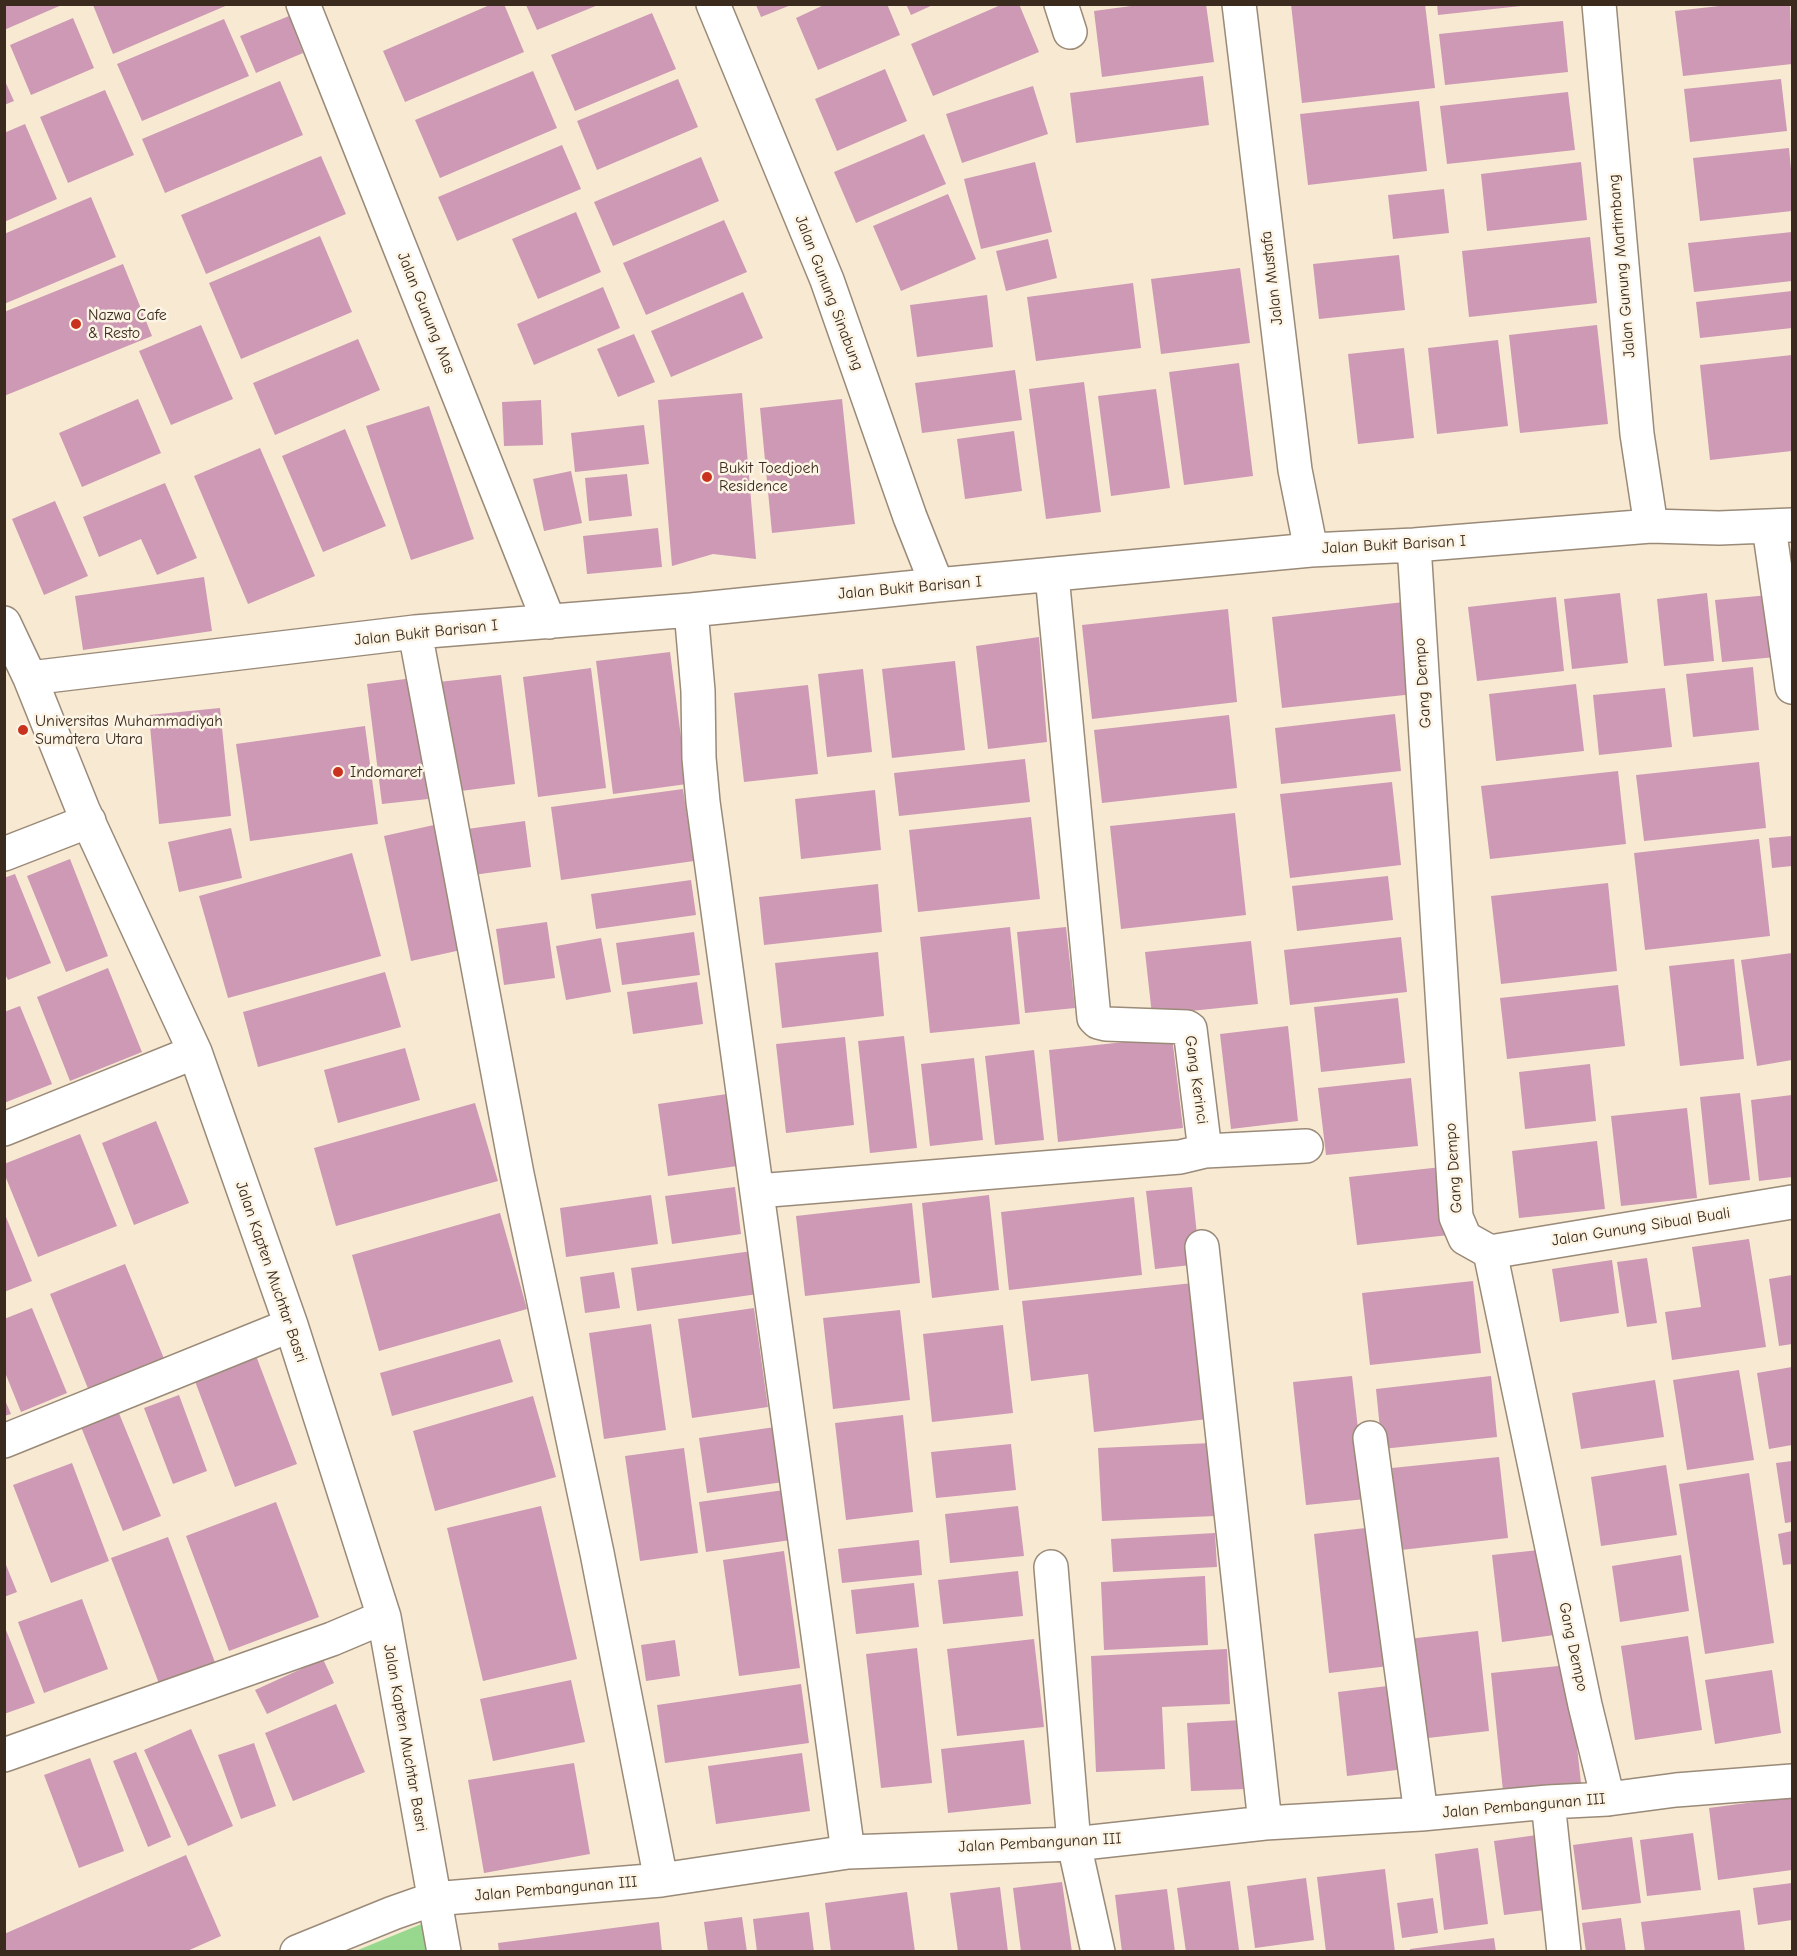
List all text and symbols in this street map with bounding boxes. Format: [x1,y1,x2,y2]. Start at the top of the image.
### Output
street label: Jalan Gunung Martimbang [1604,173,1640,359]
street label: Jalan Gunung Sinabung [791,213,867,373]
street label: Jalan Mustafa [1257,230,1287,326]
street label: Jalan Gunung Mas [393,250,459,376]
place label: Nazwa Cafe & Resto [88,305,167,343]
marker: Nazwa Cafe & Resto [69,317,83,331]
place label: Bukit Toedjoeh Residence [719,458,819,496]
marker: Bukit Toedjoeh Residence [700,470,714,484]
street label: Jalan Bukit Barisan I [1321,532,1467,558]
street label: Jalan Bukit Barisan I [837,572,983,604]
street label: Jalan Bukit Barisan I [353,616,499,650]
street label: Gang Dempo [1410,637,1436,729]
place label: Universitas Muhammadiyah Sumatera Utara [35,711,223,749]
marker: Universitas Muhammadiyah Sumatera Utara [16,723,30,737]
place label: Indomaret [350,762,422,782]
marker: Indomaret [331,765,345,779]
street label: Gang Kerinci [1180,1034,1212,1126]
street label: Gang Dempo [1441,1122,1467,1214]
street label: Jalan Kapten Muchtar Basri [231,1179,311,1365]
street label: Jalan Gunung Sibual Buali [1550,1203,1732,1251]
street label: Gang Dempo [1554,1601,1592,1693]
street label: Jalan Kapten Muchtar Basri [379,1643,431,1833]
street label: Jalan Pembangunan III [1442,1789,1606,1823]
street label: Jalan Pembangunan III [958,1829,1122,1857]
street label: Jalan Pembangunan III [474,1872,638,1906]

